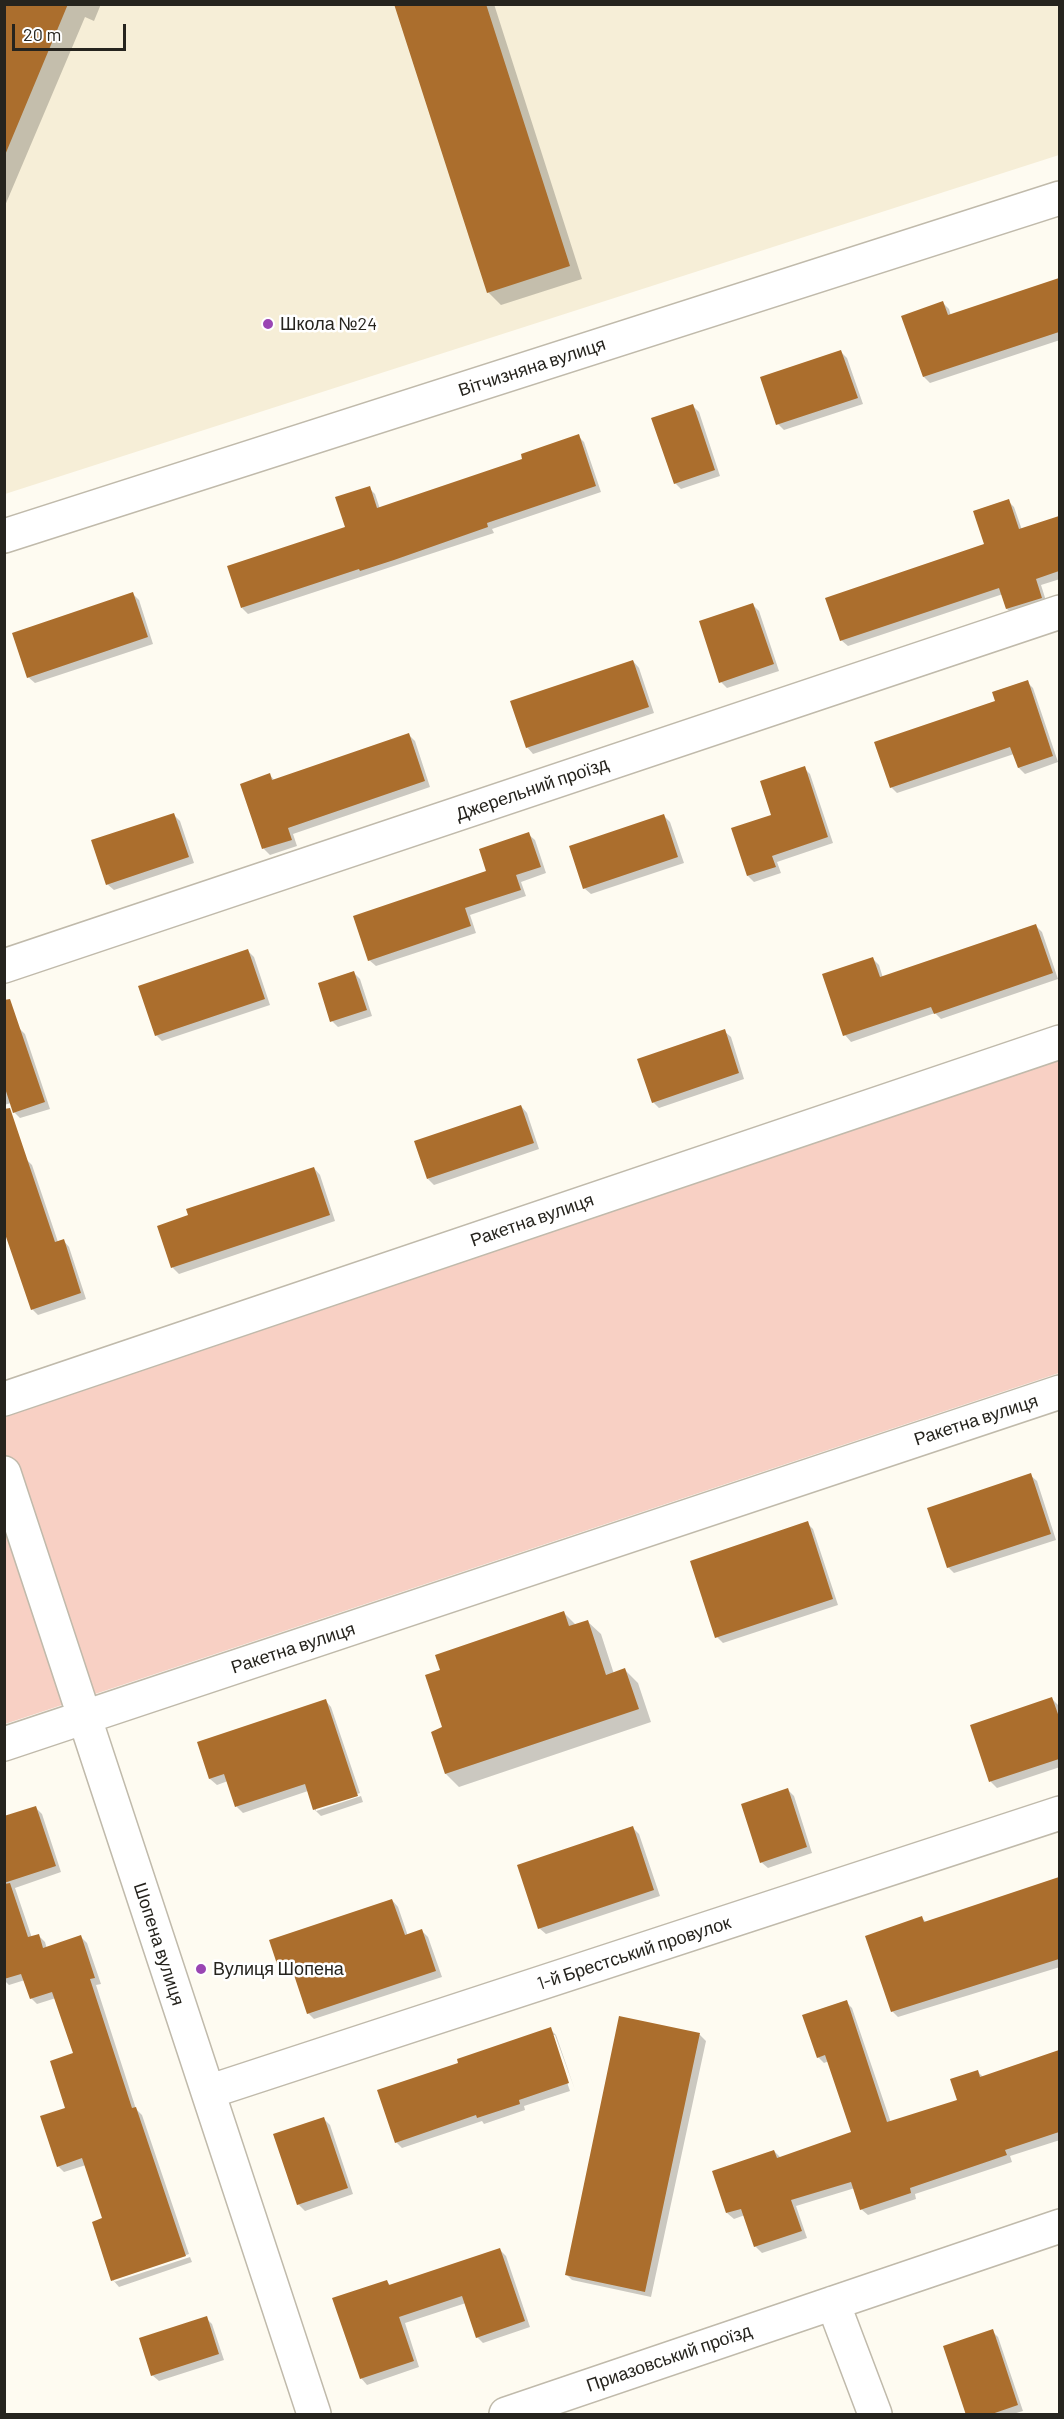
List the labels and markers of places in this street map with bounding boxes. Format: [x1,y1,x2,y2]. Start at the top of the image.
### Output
place label: Школа №24 [280,313,377,335]
marker: Школа №24 [261,317,275,331]
place label: Вулиця Шопена [213,1958,344,1980]
marker: Вулиця Шопена [194,1962,208,1976]

